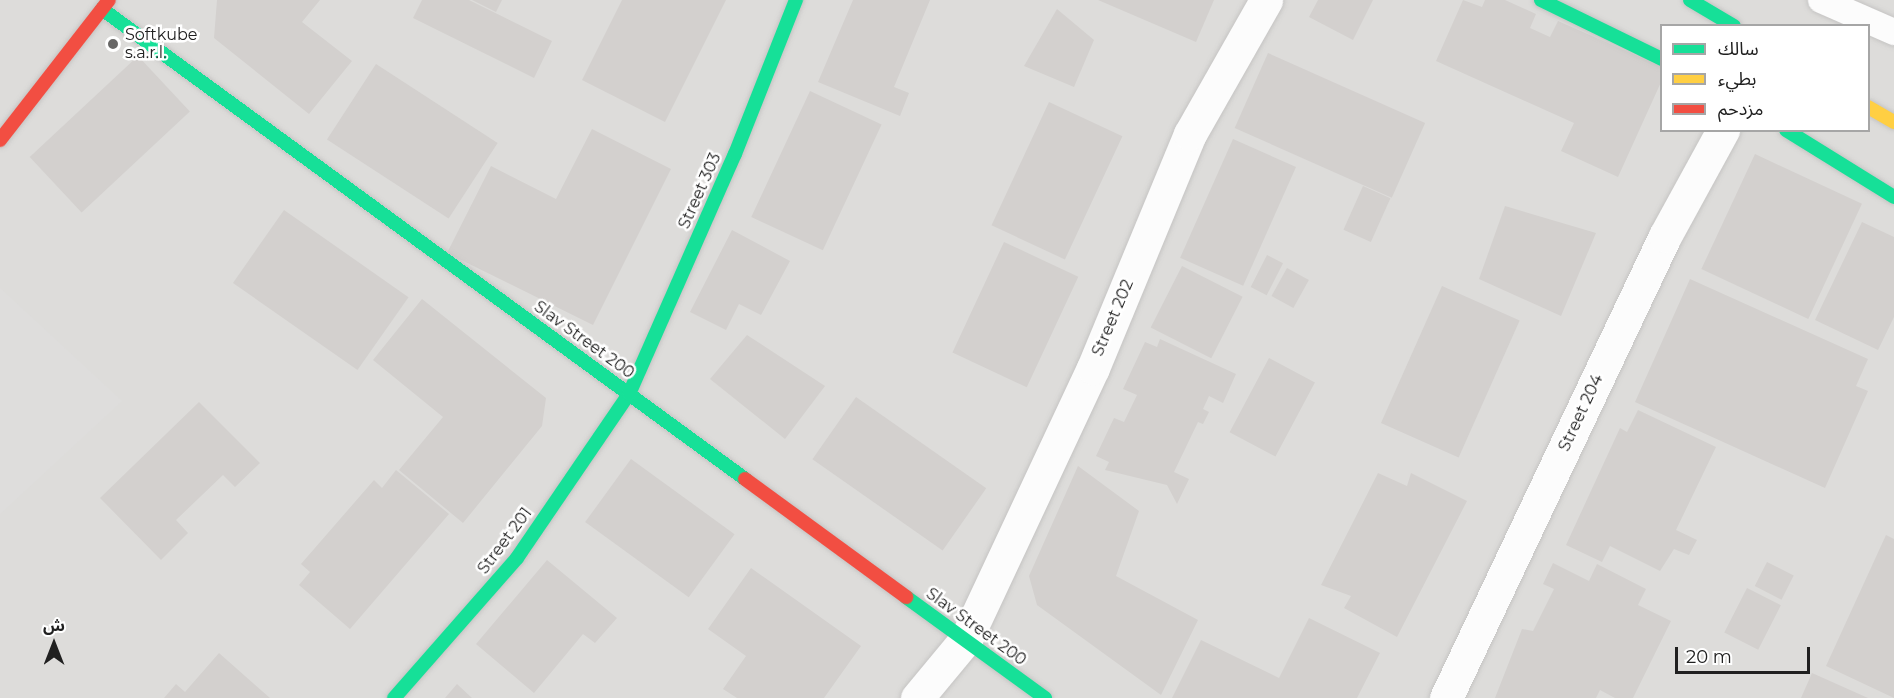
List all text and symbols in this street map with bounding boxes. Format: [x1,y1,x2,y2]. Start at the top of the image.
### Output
legend [1660,24,1870,132]
place label: Softkube s.a.r.l. [125,25,197,63]
marker: Softkube s.a.r.l. [106,37,120,51]
text: سالك [1718,38,1759,60]
text: بطيء [1718,68,1756,90]
text: مزدحم [1718,98,1763,120]
street label: Street 303 [675,150,725,232]
street label: Street 202 [1088,277,1138,359]
street label: Slav Street 200 [530,297,638,383]
street label: Street 204 [1555,371,1607,455]
street label: Street 201 [474,504,536,578]
street label: Slav Street 200 [922,584,1030,670]
north arrow [24,614,84,674]
text: ش [43,616,65,635]
scale bar [1678,635,1813,673]
text: 20 m [1686,646,1732,668]

